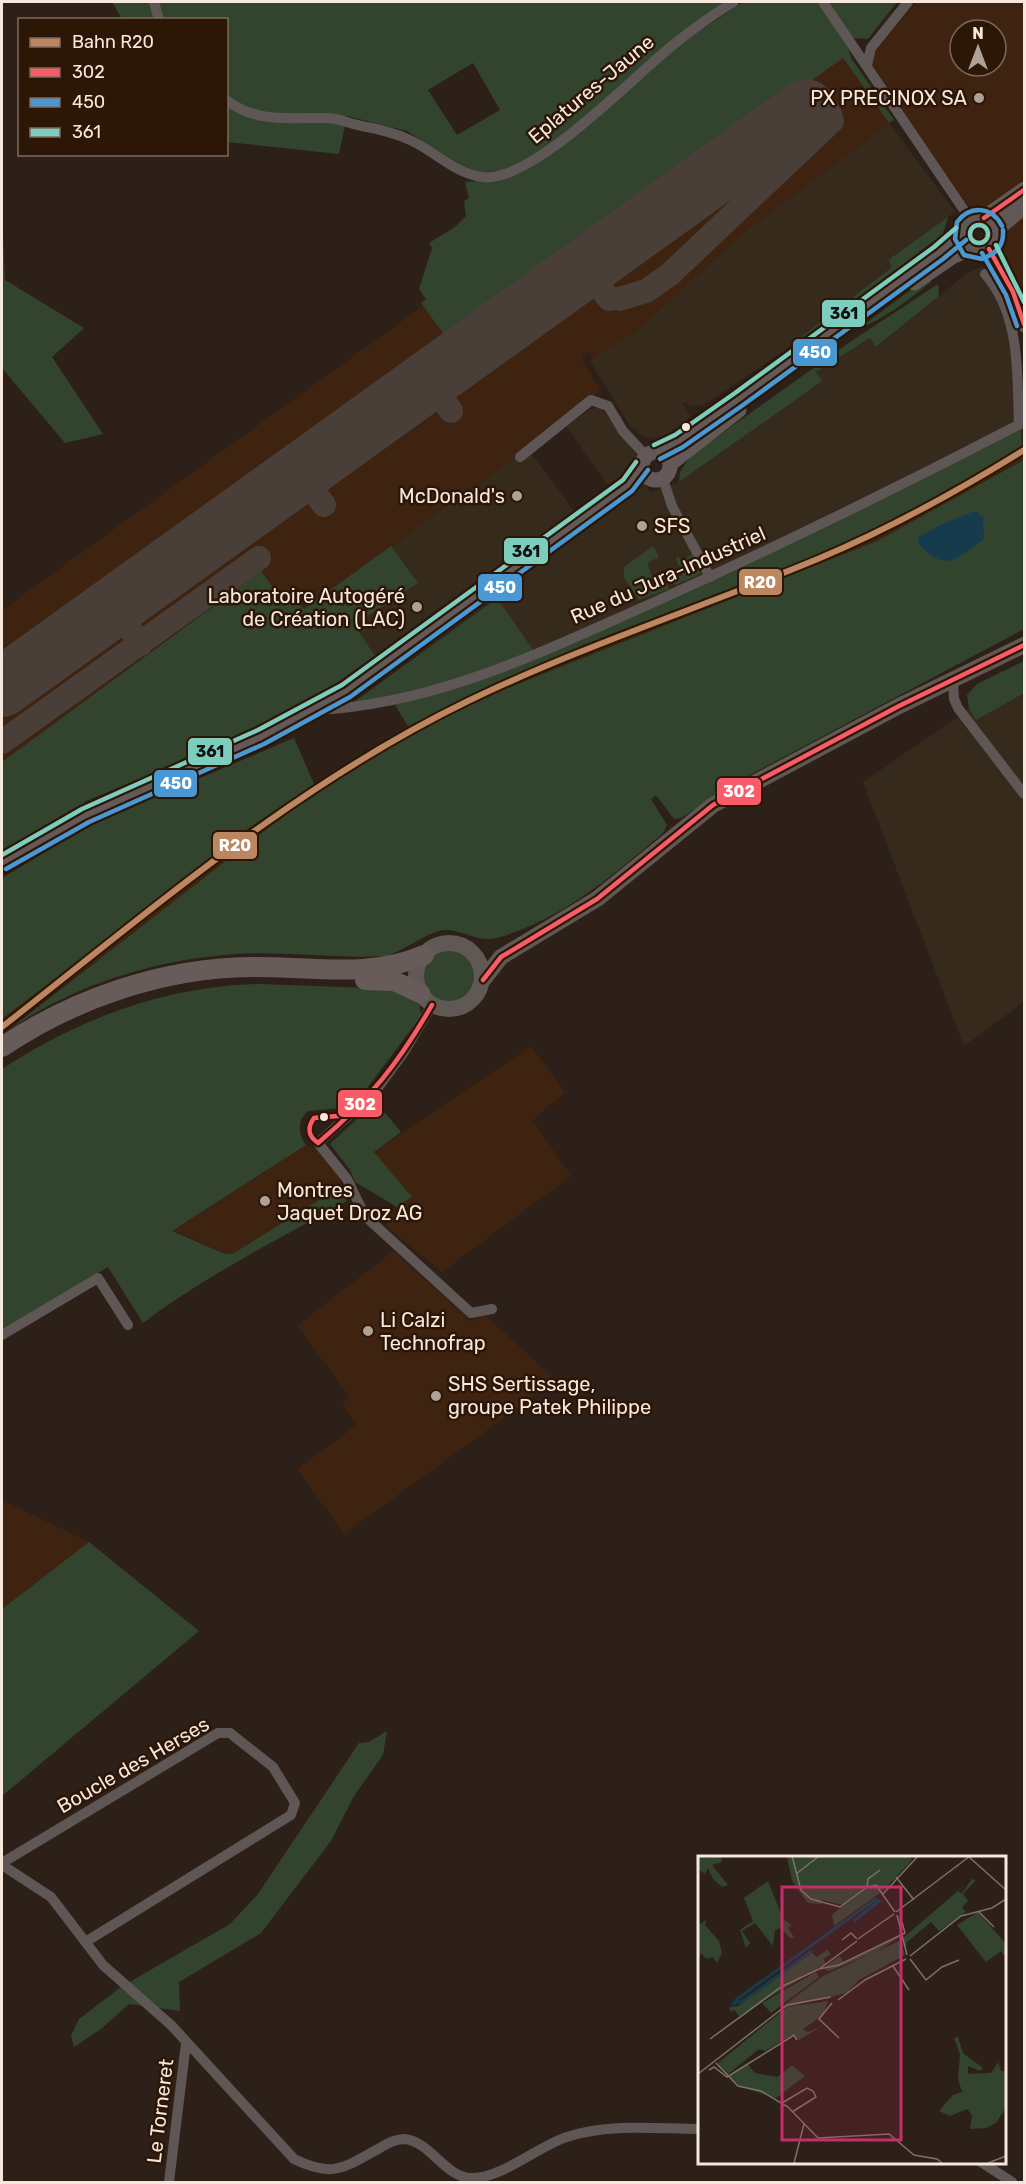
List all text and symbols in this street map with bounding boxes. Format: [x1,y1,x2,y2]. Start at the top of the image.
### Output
legend [18,18,228,156]
north arrow [948,18,1008,78]
text: N [972,24,984,43]
street label: Eplatures-Jaune [523,29,659,149]
text: Bahn R20 [72,31,154,53]
text: 302 [72,61,105,83]
place label: PX PRECINOX SA [810,86,967,110]
text: 450 [72,91,105,113]
marker: PX PRECINOX SA [972,91,986,105]
text: 361 [72,121,101,143]
line badge: 361 [821,299,866,328]
text: 361 [830,304,858,323]
line badge: 450 [792,338,838,367]
text: 450 [799,343,831,362]
unlabelled marker [680,421,692,433]
place label: McDonald's [399,484,505,508]
marker: McDonald's [510,489,524,503]
place label: SFS [654,514,690,538]
marker: SFS [635,519,649,533]
street label: Rue du Jura-Industriel [567,521,769,629]
line badge: 361 [503,537,549,565]
text: 361 [512,542,540,561]
line badge: R20 [738,568,783,596]
line badge: 450 [477,573,523,602]
text: R20 [744,573,776,592]
text: 450 [484,578,516,597]
place label: Laboratoire Autogéré de Création (LAC) [207,584,405,631]
marker: Laboratoire Autogéré de Création (LAC) [410,600,424,614]
line badge: 361 [187,737,233,766]
text: 361 [196,742,224,761]
line badge: 450 [153,769,198,798]
text: 450 [160,774,192,793]
line badge: 302 [716,777,762,806]
text: 302 [723,782,755,801]
line badge: R20 [212,831,258,860]
text: R20 [219,836,251,855]
line badge: 302 [337,1089,383,1118]
text: 302 [344,1095,376,1114]
unlabelled marker [318,1111,330,1123]
place label: Montres Jaquet Droz AG [277,1178,422,1225]
marker: Montres Jaquet Droz AG [258,1194,272,1208]
place label: Li Calzi Technofrap [380,1308,486,1355]
marker: Li Calzi Technofrap [361,1324,375,1338]
place label: SHS Sertissage, groupe Patek Philippe [448,1372,651,1419]
marker: SHS Sertissage, groupe Patek Philippe [429,1389,443,1403]
street label: Boucle des Herses [53,1712,213,1818]
inset map [698,1856,1005,2163]
street label: Le Torneret [142,2057,178,2165]

